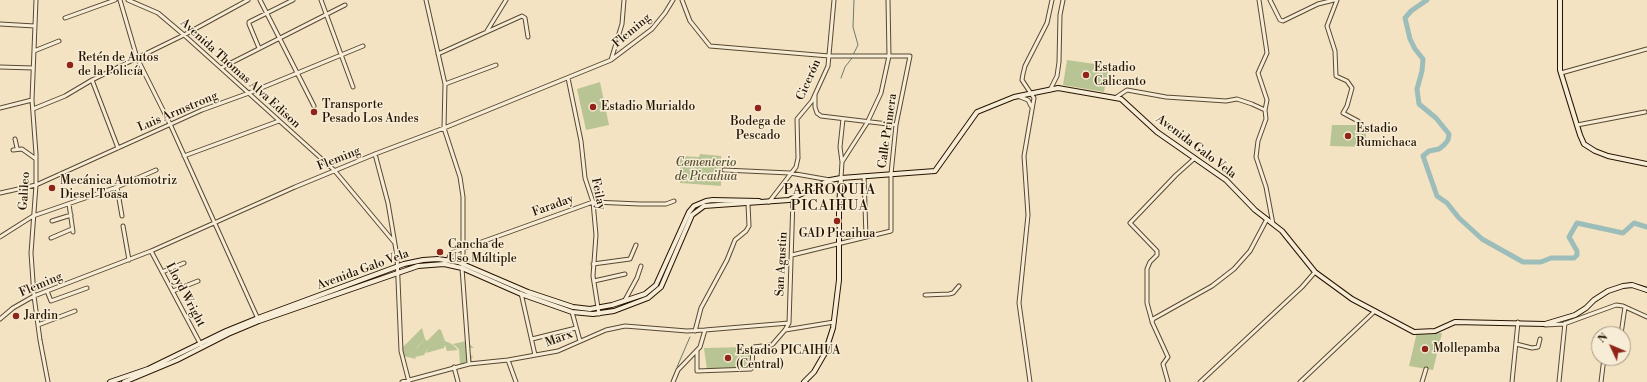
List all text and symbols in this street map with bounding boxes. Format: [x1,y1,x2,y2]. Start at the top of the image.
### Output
street label: Fleming [610,11,654,51]
street label: Avenida Thomas Alva Edison [177,16,303,132]
place label: Retén de Autos de la Policía [78,51,159,79]
street label: Cicerón [794,57,824,103]
marker: Retén de Autos de la Policía [65,60,75,70]
place label: Estadio Calicanto [1094,61,1146,89]
marker: Estadio Calicanto [1081,70,1091,80]
street label: Luis Armstrong [136,89,220,135]
street label: Calle Primera [876,93,900,169]
place label: Transporte Pesado Los Andes [322,98,419,126]
place label: Estadio Murialdo [601,100,695,114]
marker: Estadio Murialdo [588,102,598,112]
marker: Bodega de Pescado [753,103,763,113]
marker: Transporte Pesado Los Andes [309,107,319,117]
street label: Avenida Galo Vela [1153,112,1239,182]
place label: Bodega de Pescado [730,115,786,143]
place label: Estadio Rumichaca [1356,122,1417,150]
marker: Estadio Rumichaca [1343,131,1353,141]
street label: Fleming [315,144,363,174]
park label: Cementerio de Picaihua [675,156,737,184]
street label: Galileo [16,171,34,211]
place label: Mecánica Automotriz Diesel Toasa [60,174,177,202]
street label: Feilay [588,177,608,211]
marker: Mecánica Automotriz Diesel Toasa [47,183,57,193]
district label: PARROQUIA PICAIHUA [784,183,876,216]
street label: Faraday [530,192,576,220]
marker: GAD Picaihua [832,216,842,226]
place label: GAD Picaihua [799,227,875,241]
street label: San Agustin [773,231,791,297]
place label: Cancha de Uso Múltiple [448,238,517,266]
street label: Avenida Galo Vela [315,247,411,293]
marker: Cancha de Uso Múltiple [435,247,445,257]
street label: Lloyd Wright [162,261,208,329]
street label: Fleming [17,270,65,300]
place label: Jardin [24,309,58,323]
marker: Jardin [11,311,21,321]
north arrow [1591,326,1631,366]
street label: Marx [543,327,575,351]
text: N [1595,330,1611,346]
place label: Mollepamba [1433,342,1500,356]
place label: Estadio PICAIHUA (Central) [736,344,840,372]
marker: Mollepamba [1420,344,1430,354]
marker: Estadio PICAIHUA (Central) [723,353,733,363]

